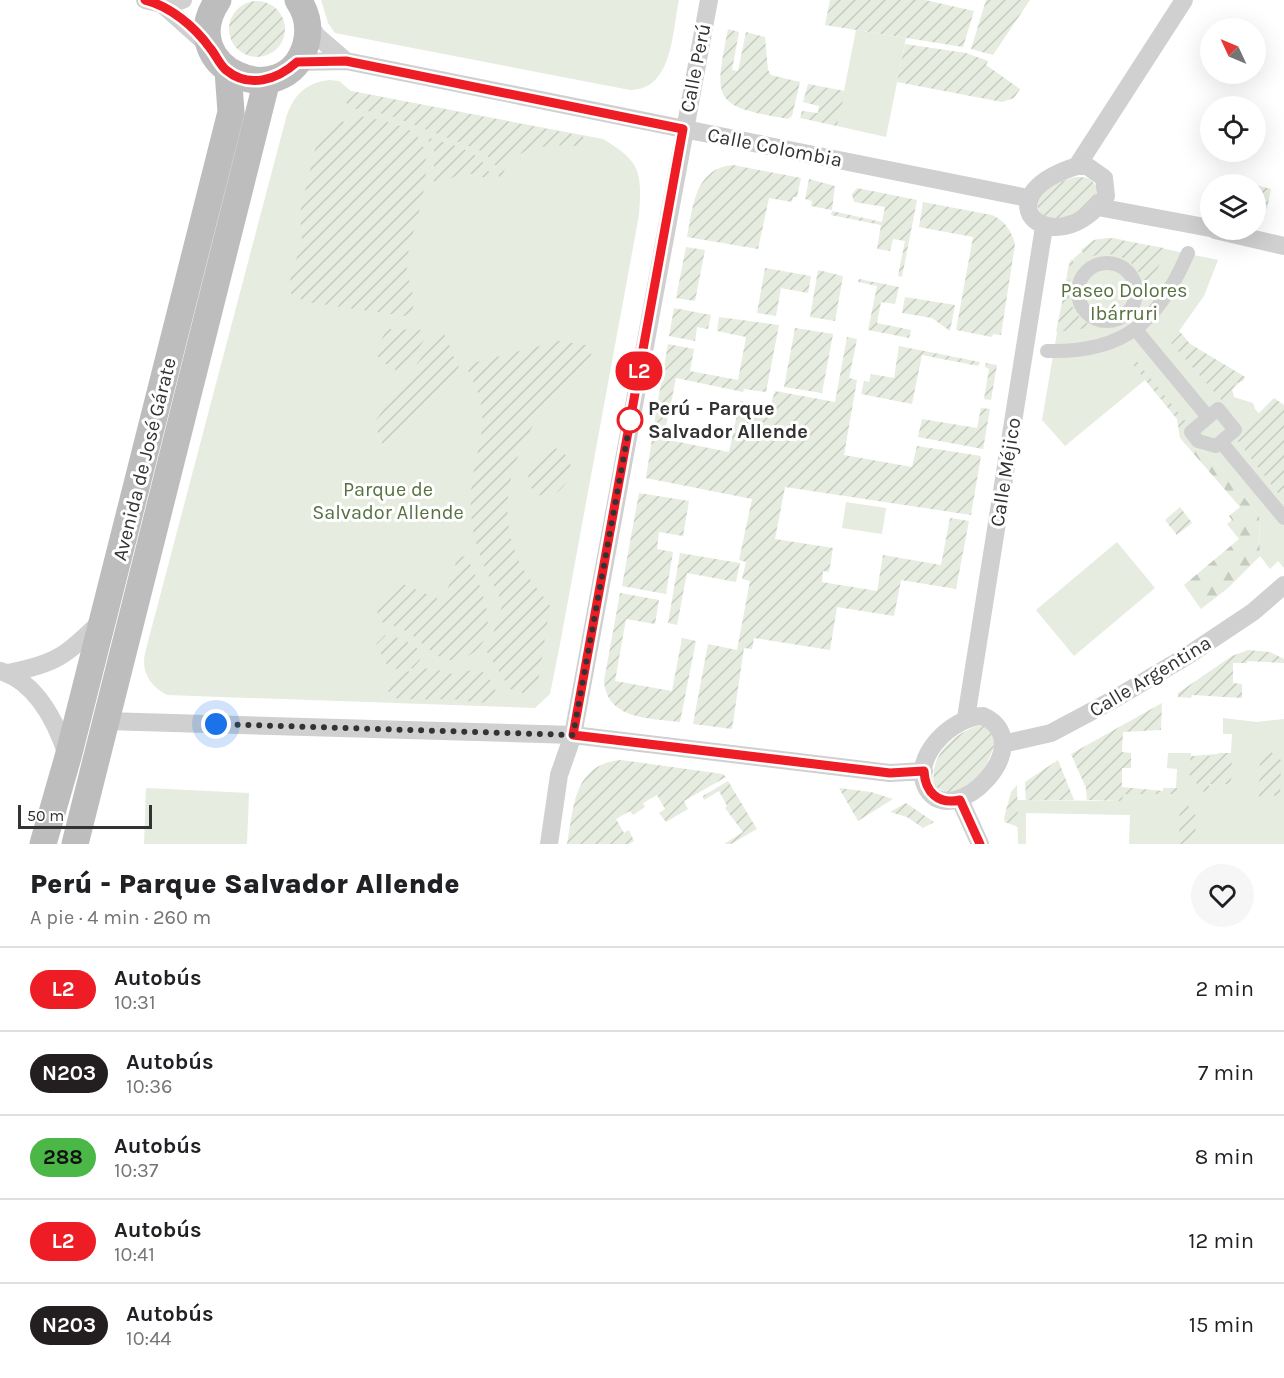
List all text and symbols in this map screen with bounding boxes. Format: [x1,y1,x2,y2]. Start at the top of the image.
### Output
north arrow [1200,18,1266,84]
map controls [1200,18,1266,240]
street label: Calle Perú [676,22,715,115]
button: locate [1200,96,1266,162]
street label: Calle Colombia [706,123,844,172]
button: layers [1200,174,1266,240]
park label: Paseo Dolores Ibárruri [1060,279,1188,325]
line badge: L2 [612,352,666,391]
street label: Avenida de José Gárate [108,355,181,563]
text: L2 [627,359,651,383]
place label: Perú - Parque Salvador Allende [648,397,808,443]
marker: Perú - Parque Salvador Allende [617,407,643,433]
street label: Calle Méjico [986,416,1025,528]
park label: Parque de Salvador Allende [312,478,464,524]
street label: Calle Argentina [1085,631,1215,722]
your location [201,709,231,739]
scale bar [18,802,152,830]
text: 50 m [27,806,64,825]
button: heart [1191,864,1254,927]
text: Perú - Parque Salvador Allende [30,867,460,900]
text: A pie · 4 min · 260 m [30,906,211,929]
text: Autobús [114,965,202,991]
text: 2 min [1196,976,1254,1002]
text: L2 [51,977,75,1001]
text: 10:31 [114,991,156,1014]
text: Autobús [126,1049,214,1075]
text: 7 min [1198,1060,1254,1086]
text: N203 [42,1061,96,1085]
text: 10:36 [126,1075,172,1098]
text: Autobús [114,1133,202,1159]
text: 8 min [1195,1144,1254,1170]
text: 288 [43,1145,83,1169]
text: 10:37 [114,1159,158,1182]
text: Autobús [114,1217,202,1243]
text: 12 min [1188,1228,1254,1254]
text: L2 [51,1229,75,1253]
text: 10:41 [114,1243,155,1266]
text: Autobús [126,1301,214,1327]
text: 15 min [1189,1312,1254,1338]
text: N203 [42,1313,96,1337]
text: 10:44 [126,1327,172,1350]

